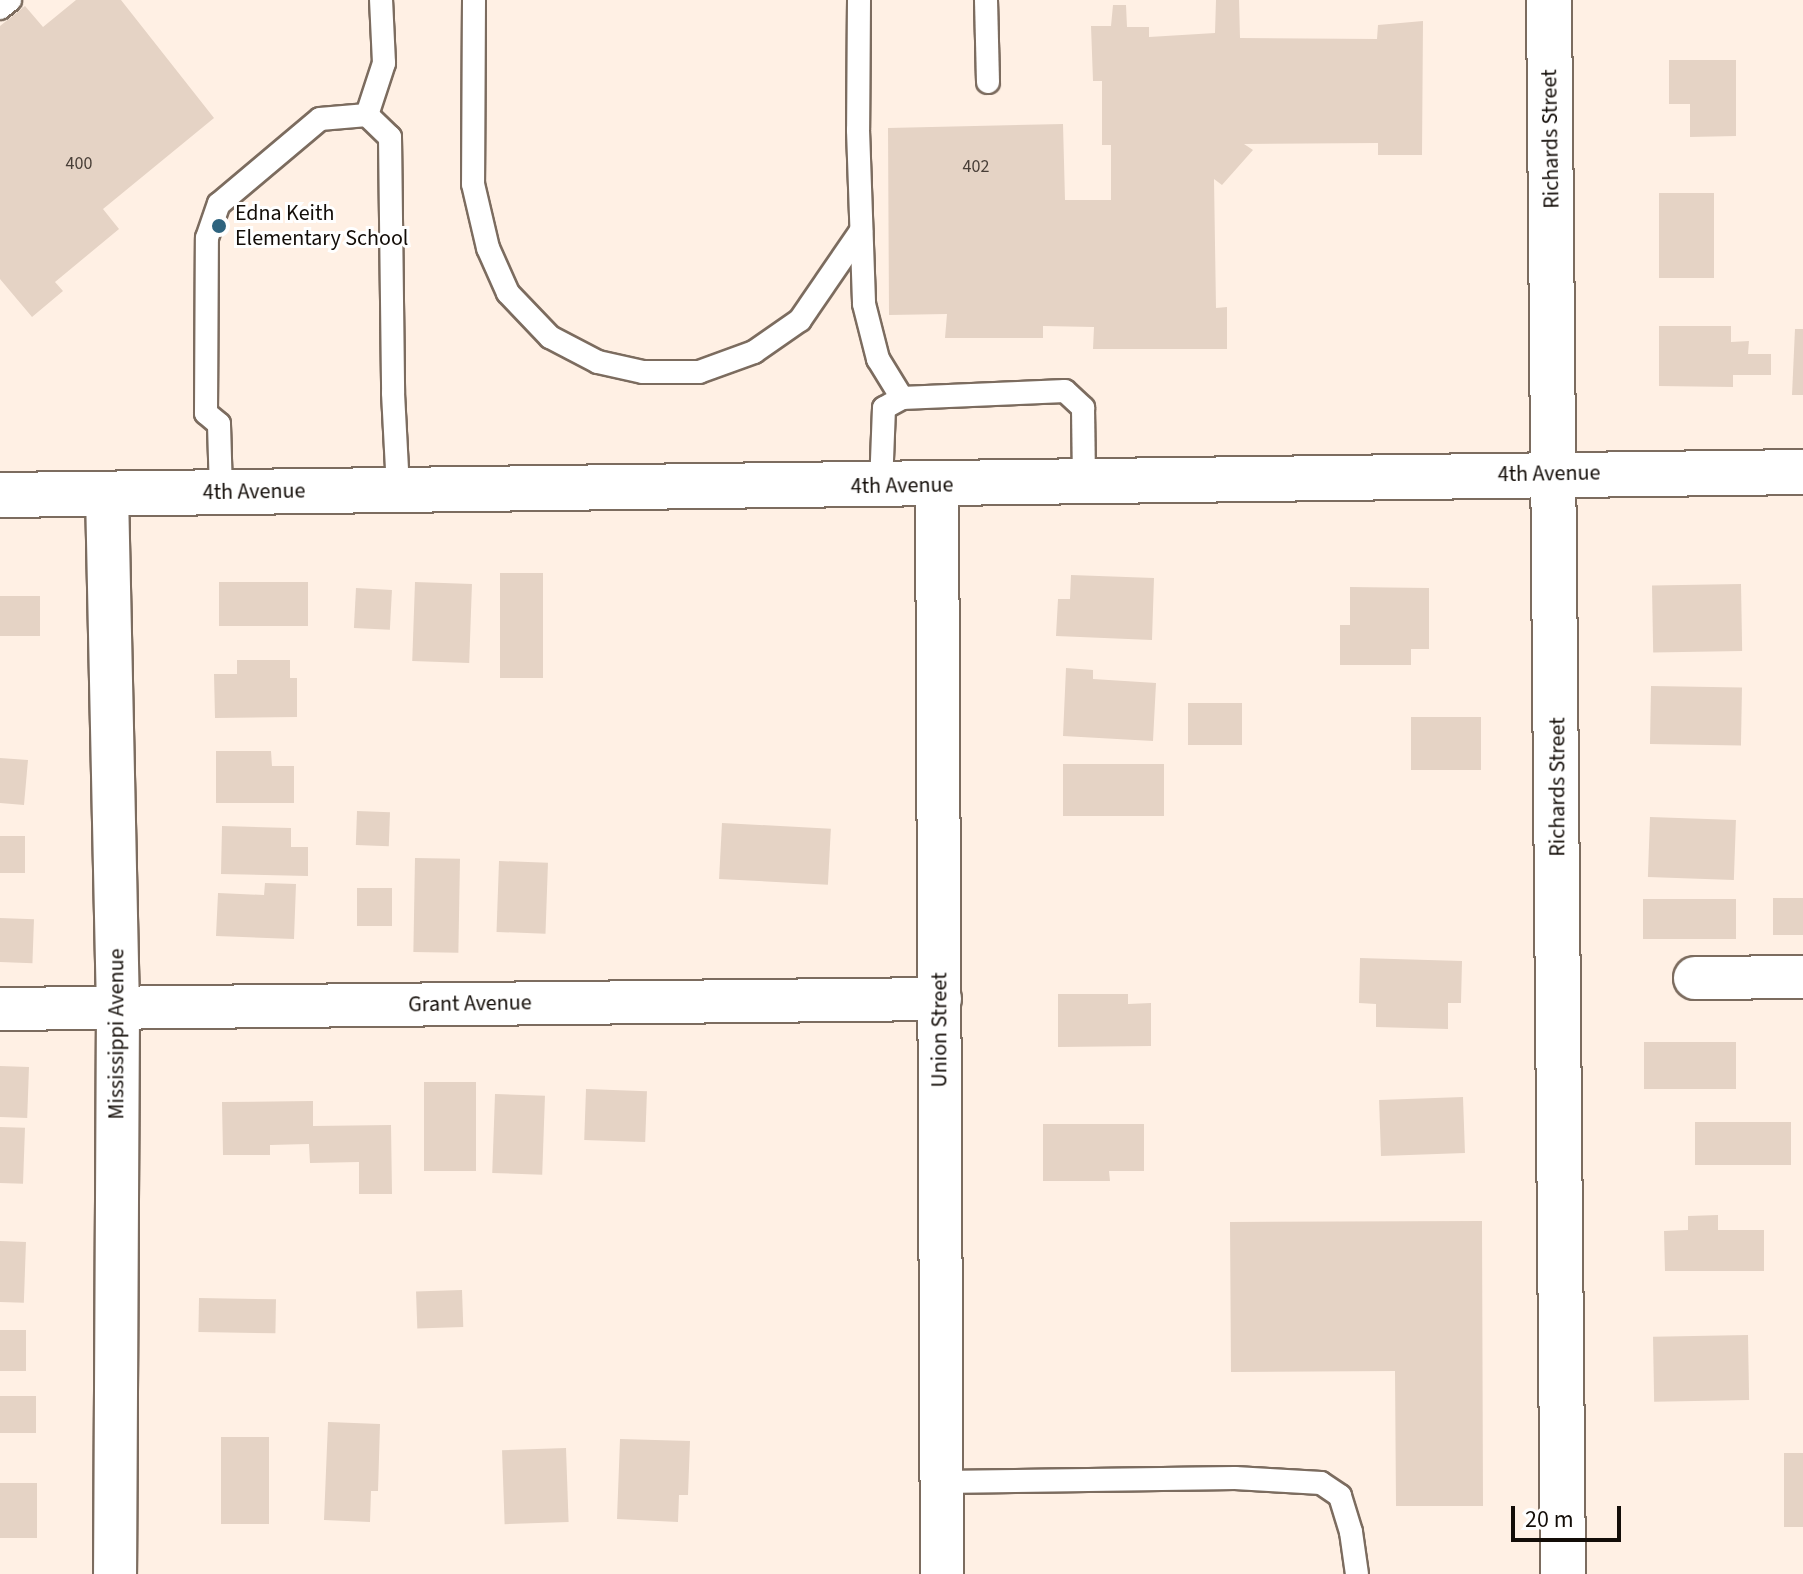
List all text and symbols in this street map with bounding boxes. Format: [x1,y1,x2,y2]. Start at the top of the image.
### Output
street label: Richards Street [1537,69,1565,209]
house number: 400 [66,153,92,175]
house number: 402 [963,156,989,178]
place label: Edna Keith Elementary School [235,200,408,252]
marker: Edna Keith Elementary School [210,217,228,235]
street label: 4th Avenue [1498,460,1600,488]
street label: 4th Avenue [851,472,953,500]
street label: 4th Avenue [203,478,305,506]
street label: Richards Street [1545,717,1571,857]
street label: Mississippi Avenue [104,948,130,1120]
street label: Union Street [927,972,953,1088]
street label: Grant Avenue [408,990,532,1018]
scale bar [1515,1490,1625,1540]
text: 20 m [1525,1502,1574,1537]

